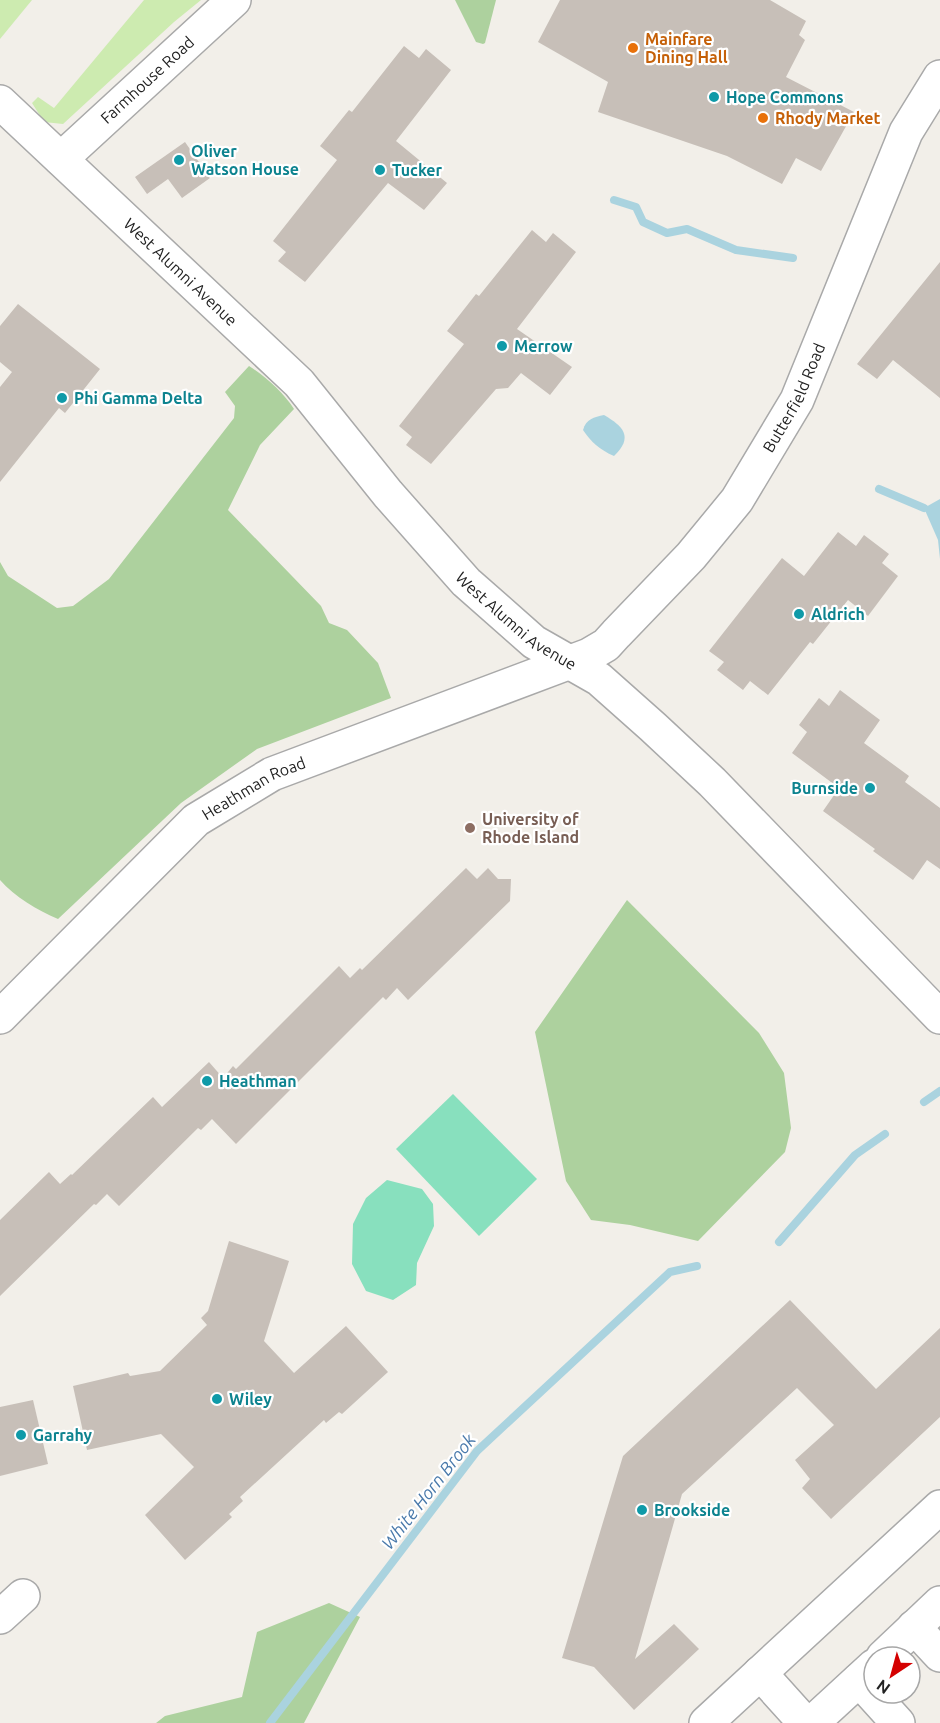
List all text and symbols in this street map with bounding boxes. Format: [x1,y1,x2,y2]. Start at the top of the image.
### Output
place label: Mainfare Dining Hall [645,30,728,66]
street label: Farmhouse Road [97,33,197,127]
marker: Mainfare Dining Hall [626,41,640,55]
place label: Hope Commons [726,88,844,106]
marker: Hope Commons [707,90,721,104]
place label: Rhody Market [775,109,881,127]
marker: Rhody Market [756,111,770,125]
place label: Oliver Watson House [191,142,299,178]
marker: Oliver Watson House [172,153,186,167]
place label: Tucker [392,161,443,179]
marker: Tucker [373,163,387,177]
street label: West Alumni Avenue [120,214,241,329]
place label: Merrow [514,337,573,355]
marker: Merrow [495,339,509,353]
street label: Butterfield Road [759,340,828,455]
place label: Phi Gamma Delta [74,389,203,407]
marker: Phi Gamma Delta [55,391,69,405]
street label: West Alumni Avenue [452,568,580,673]
place label: Aldrich [811,605,865,623]
marker: Aldrich [792,607,806,621]
street label: Heathman Road [199,753,308,823]
place label: Burnside [791,779,858,797]
marker: Burnside [863,781,877,795]
place label: University of Rhode Island [482,810,579,846]
marker: University of Rhode Island [463,821,477,835]
place label: Heathman [219,1072,297,1090]
marker: Heathman [200,1074,214,1088]
place label: Wiley [229,1390,272,1408]
marker: Wiley [210,1392,224,1406]
place label: Garrahy [33,1426,93,1444]
marker: Garrahy [14,1428,28,1442]
water label: White Horn Brook [377,1429,480,1552]
place label: Brookside [654,1501,730,1519]
marker: Brookside [635,1503,649,1517]
north arrow [862,1645,922,1705]
text: N [873,1676,893,1698]

